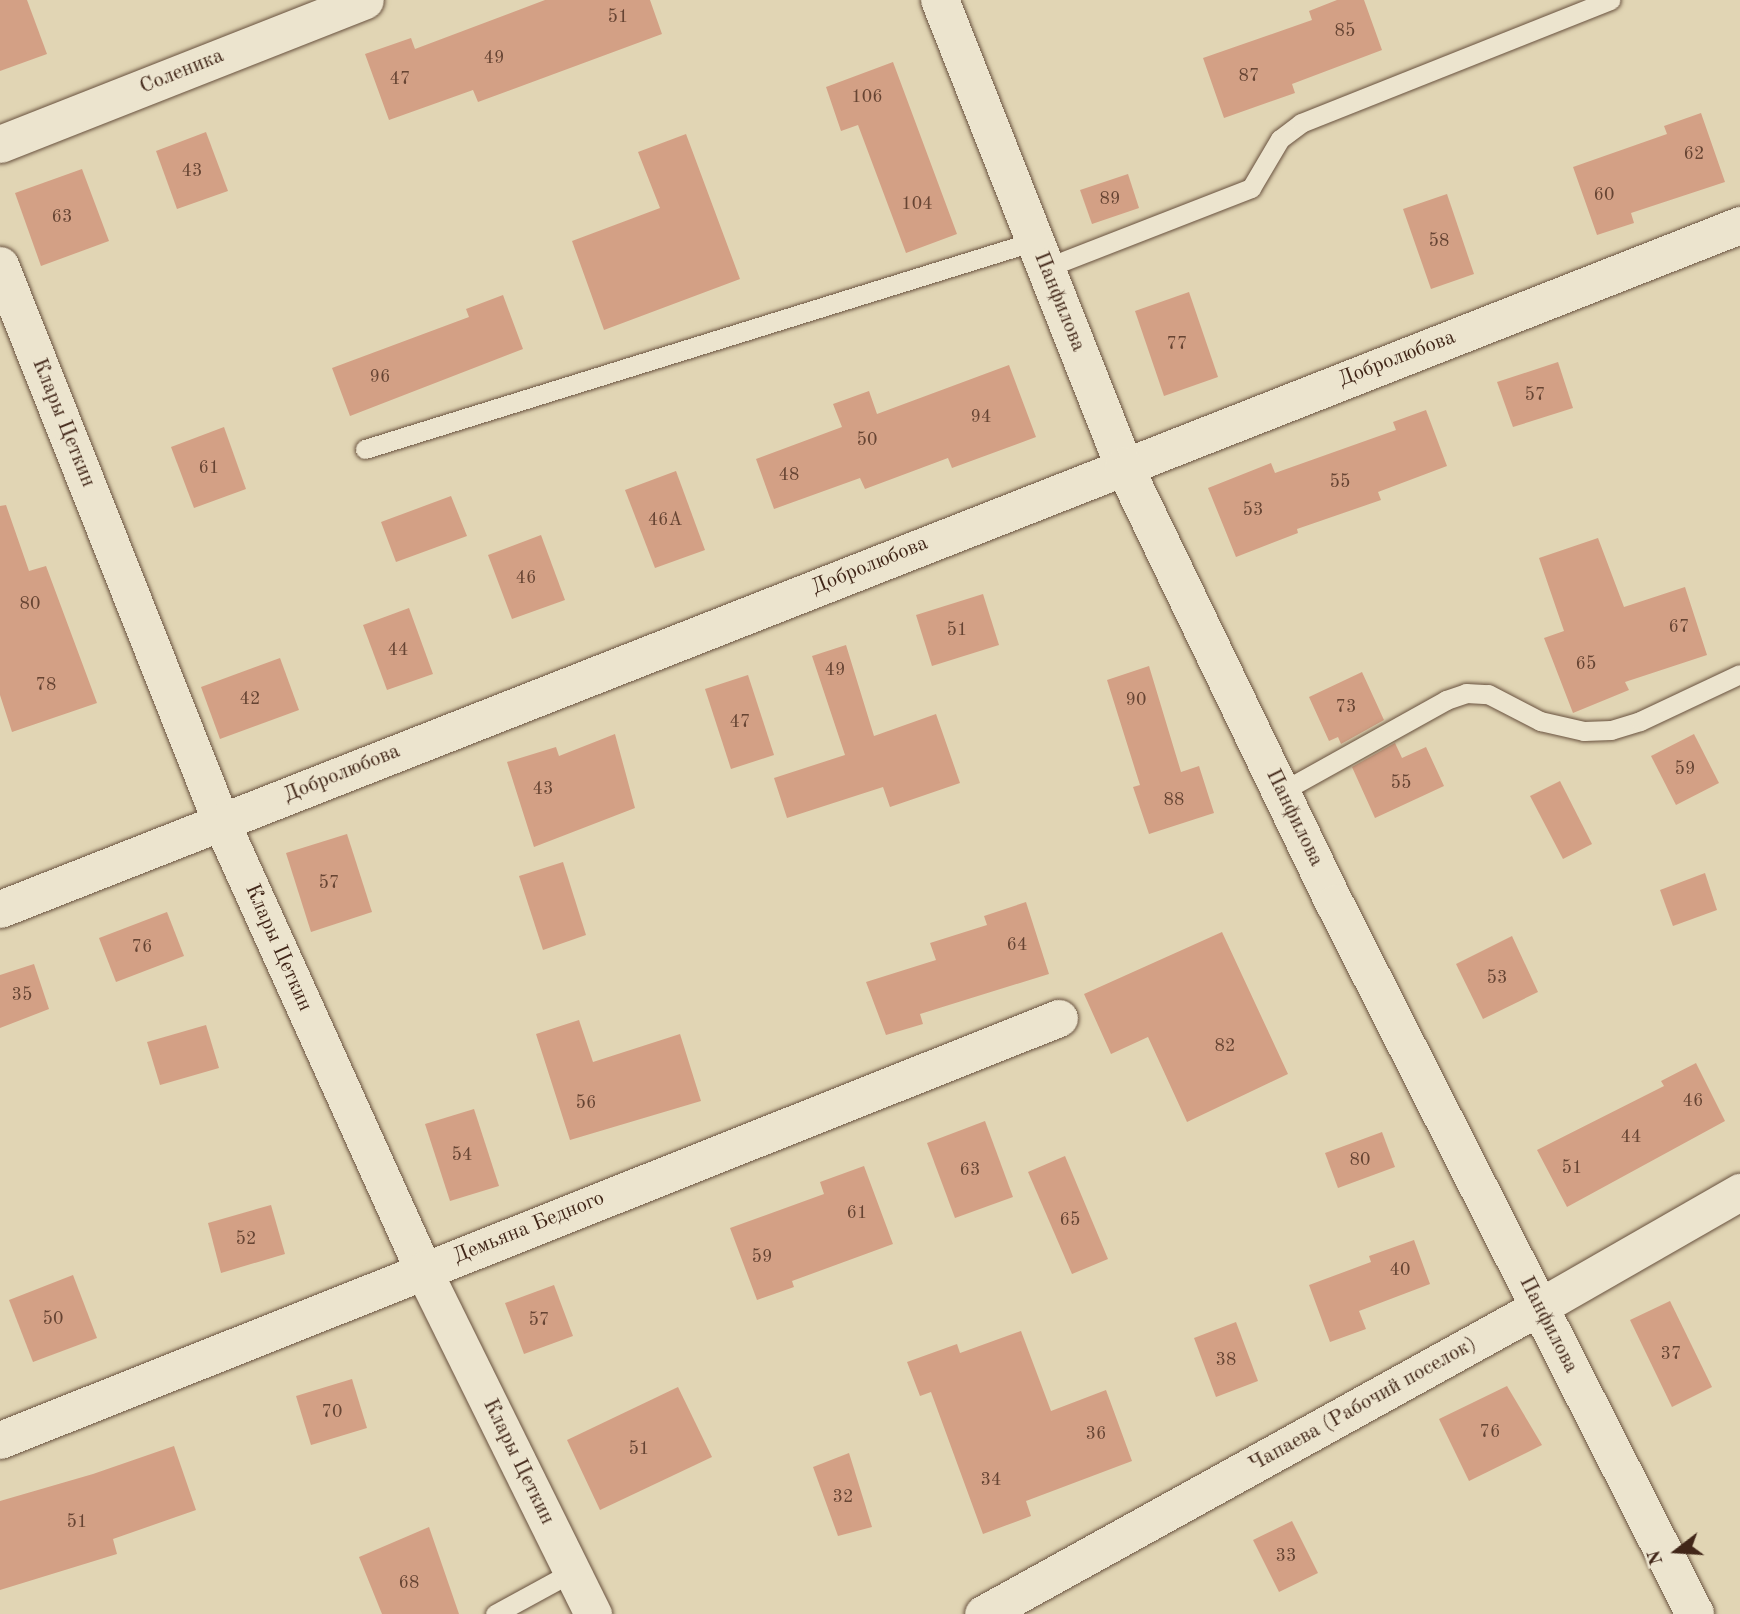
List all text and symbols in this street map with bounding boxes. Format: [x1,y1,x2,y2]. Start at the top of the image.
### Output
house number: 51 [608,6,628,28]
house number: 85 [1335,20,1355,42]
street label: Соленика [136,44,228,100]
house number: 49 [484,47,504,69]
house number: 87 [1239,65,1259,87]
house number: 47 [390,68,410,90]
house number: 106 [851,86,883,108]
house number: 62 [1684,143,1704,165]
house number: 43 [182,160,202,182]
house number: 60 [1594,184,1614,206]
house number: 89 [1100,188,1120,210]
house number: 104 [901,193,933,215]
house number: 63 [52,206,72,228]
house number: 58 [1429,230,1449,252]
street label: Панфилова [1028,249,1090,355]
street label: Добролюбова [1335,325,1459,393]
house number: 77 [1167,333,1187,355]
street label: Клары Цеткин [26,355,100,491]
house number: 96 [370,366,390,388]
house number: 57 [1525,384,1545,406]
house number: 94 [971,406,991,428]
house number: 50 [857,429,877,451]
house number: 61 [199,457,219,479]
house number: 48 [779,464,799,486]
house number: 55 [1330,471,1350,493]
house number: 53 [1243,499,1263,521]
house number: 46А [648,509,682,531]
street label: Добролюбова [808,531,932,601]
house number: 46 [516,567,536,589]
house number: 80 [20,593,40,615]
house number: 67 [1669,616,1689,638]
house number: 51 [947,619,967,641]
house number: 44 [388,639,408,661]
house number: 65 [1576,653,1596,675]
house number: 49 [825,659,845,681]
house number: 78 [36,674,56,696]
house number: 42 [240,688,260,710]
house number: 90 [1126,689,1146,711]
house number: 73 [1336,696,1356,718]
house number: 47 [730,711,750,733]
street label: Добролюбова [280,739,404,809]
house number: 59 [1675,758,1695,780]
street label: Панфилова [1260,765,1328,871]
house number: 55 [1391,772,1411,794]
house number: 43 [533,778,553,800]
house number: 88 [1164,789,1184,811]
house number: 57 [319,872,339,894]
street label: Клары Цеткин [239,880,317,1016]
house number: 64 [1007,934,1027,956]
house number: 76 [132,936,152,958]
house number: 53 [1487,967,1507,989]
house number: 35 [12,984,32,1006]
house number: 82 [1215,1035,1235,1057]
house number: 46 [1683,1090,1703,1112]
house number: 56 [576,1092,596,1114]
house number: 44 [1621,1126,1641,1148]
house number: 54 [452,1144,472,1166]
house number: 80 [1350,1149,1370,1171]
house number: 51 [1562,1157,1582,1179]
house number: 63 [960,1159,980,1181]
street label: Демьяна Бедного [450,1186,608,1270]
house number: 61 [847,1202,867,1224]
house number: 65 [1060,1209,1080,1231]
house number: 52 [236,1228,256,1250]
house number: 59 [752,1246,772,1268]
house number: 40 [1390,1259,1410,1281]
street label: Панфилова [1513,1272,1583,1378]
house number: 50 [43,1308,63,1330]
house number: 57 [529,1309,549,1331]
street label: Чапаева (Рабочий поселок) [1245,1332,1481,1478]
house number: 37 [1661,1343,1681,1365]
house number: 38 [1216,1349,1236,1371]
street label: Клары Цеткин [477,1395,559,1529]
house number: 70 [322,1401,342,1423]
house number: 76 [1480,1421,1500,1443]
house number: 36 [1086,1423,1106,1445]
house number: 51 [629,1438,649,1460]
house number: 34 [981,1469,1001,1491]
house number: 32 [833,1486,853,1508]
house number: 51 [67,1511,87,1533]
north arrow [1642,1516,1712,1586]
house number: 33 [1276,1545,1296,1567]
text: N [1645,1548,1668,1567]
house number: 68 [399,1572,419,1594]

